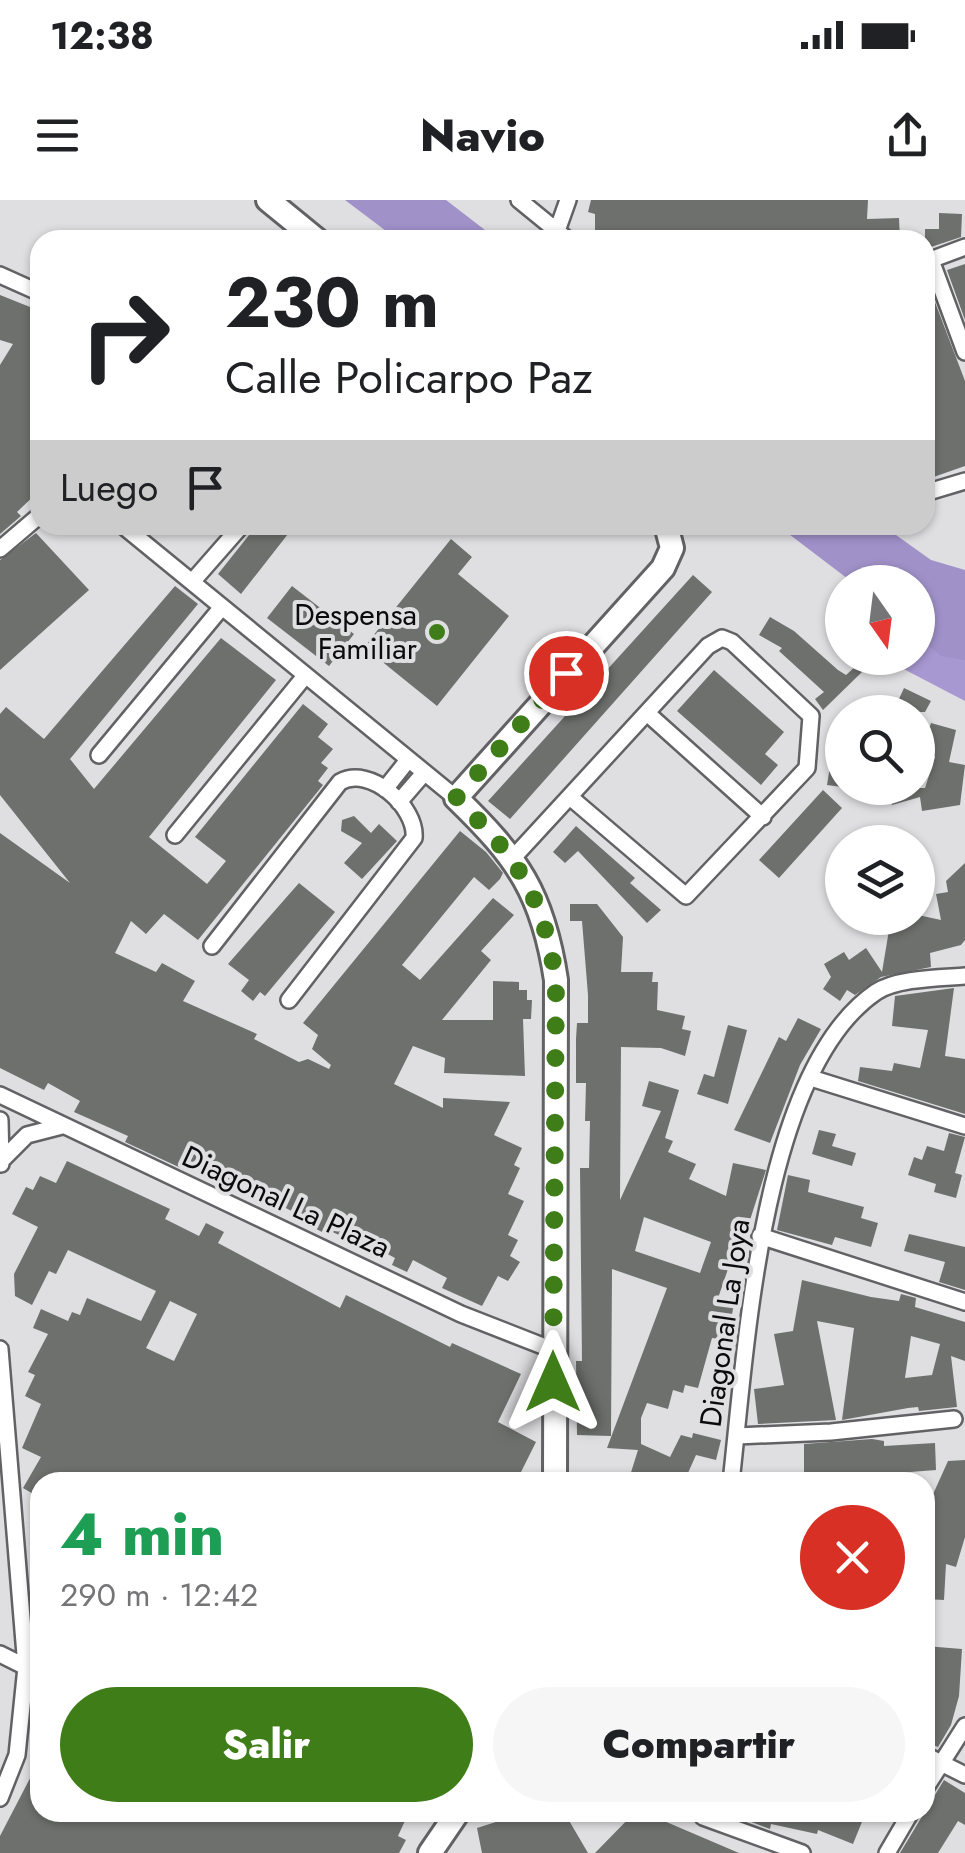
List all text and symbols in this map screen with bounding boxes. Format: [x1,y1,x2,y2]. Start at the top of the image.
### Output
text: 12:38 [50,8,154,63]
text: Navio [420,103,545,168]
icon: menu [30,108,85,163]
icon: share [880,108,935,163]
text: 230 m [225,252,439,353]
icon: right [60,270,190,400]
text: Calle Policarpo Paz [225,345,593,410]
text: Luego [60,460,158,515]
icon: arrive [178,460,233,515]
north arrow [825,565,935,675]
map controls [825,565,935,935]
place label: Despensa Familiar [294,593,418,670]
marker: Despensa Familiar [426,621,448,643]
pin [524,631,609,716]
icon: arrive [539,646,594,701]
button: search [825,695,935,805]
button: layers [825,825,935,935]
street label: Diagonal La Plaza [175,1134,397,1269]
street label: Diagonal La Joya [689,1216,760,1430]
position arrow [501,1330,605,1434]
text: 4 min [60,1491,224,1578]
button: close [800,1505,905,1610]
text: 290 m · 12:42 [60,1572,258,1618]
button: Salir [60,1687,473,1802]
button: Compartir [493,1687,905,1802]

